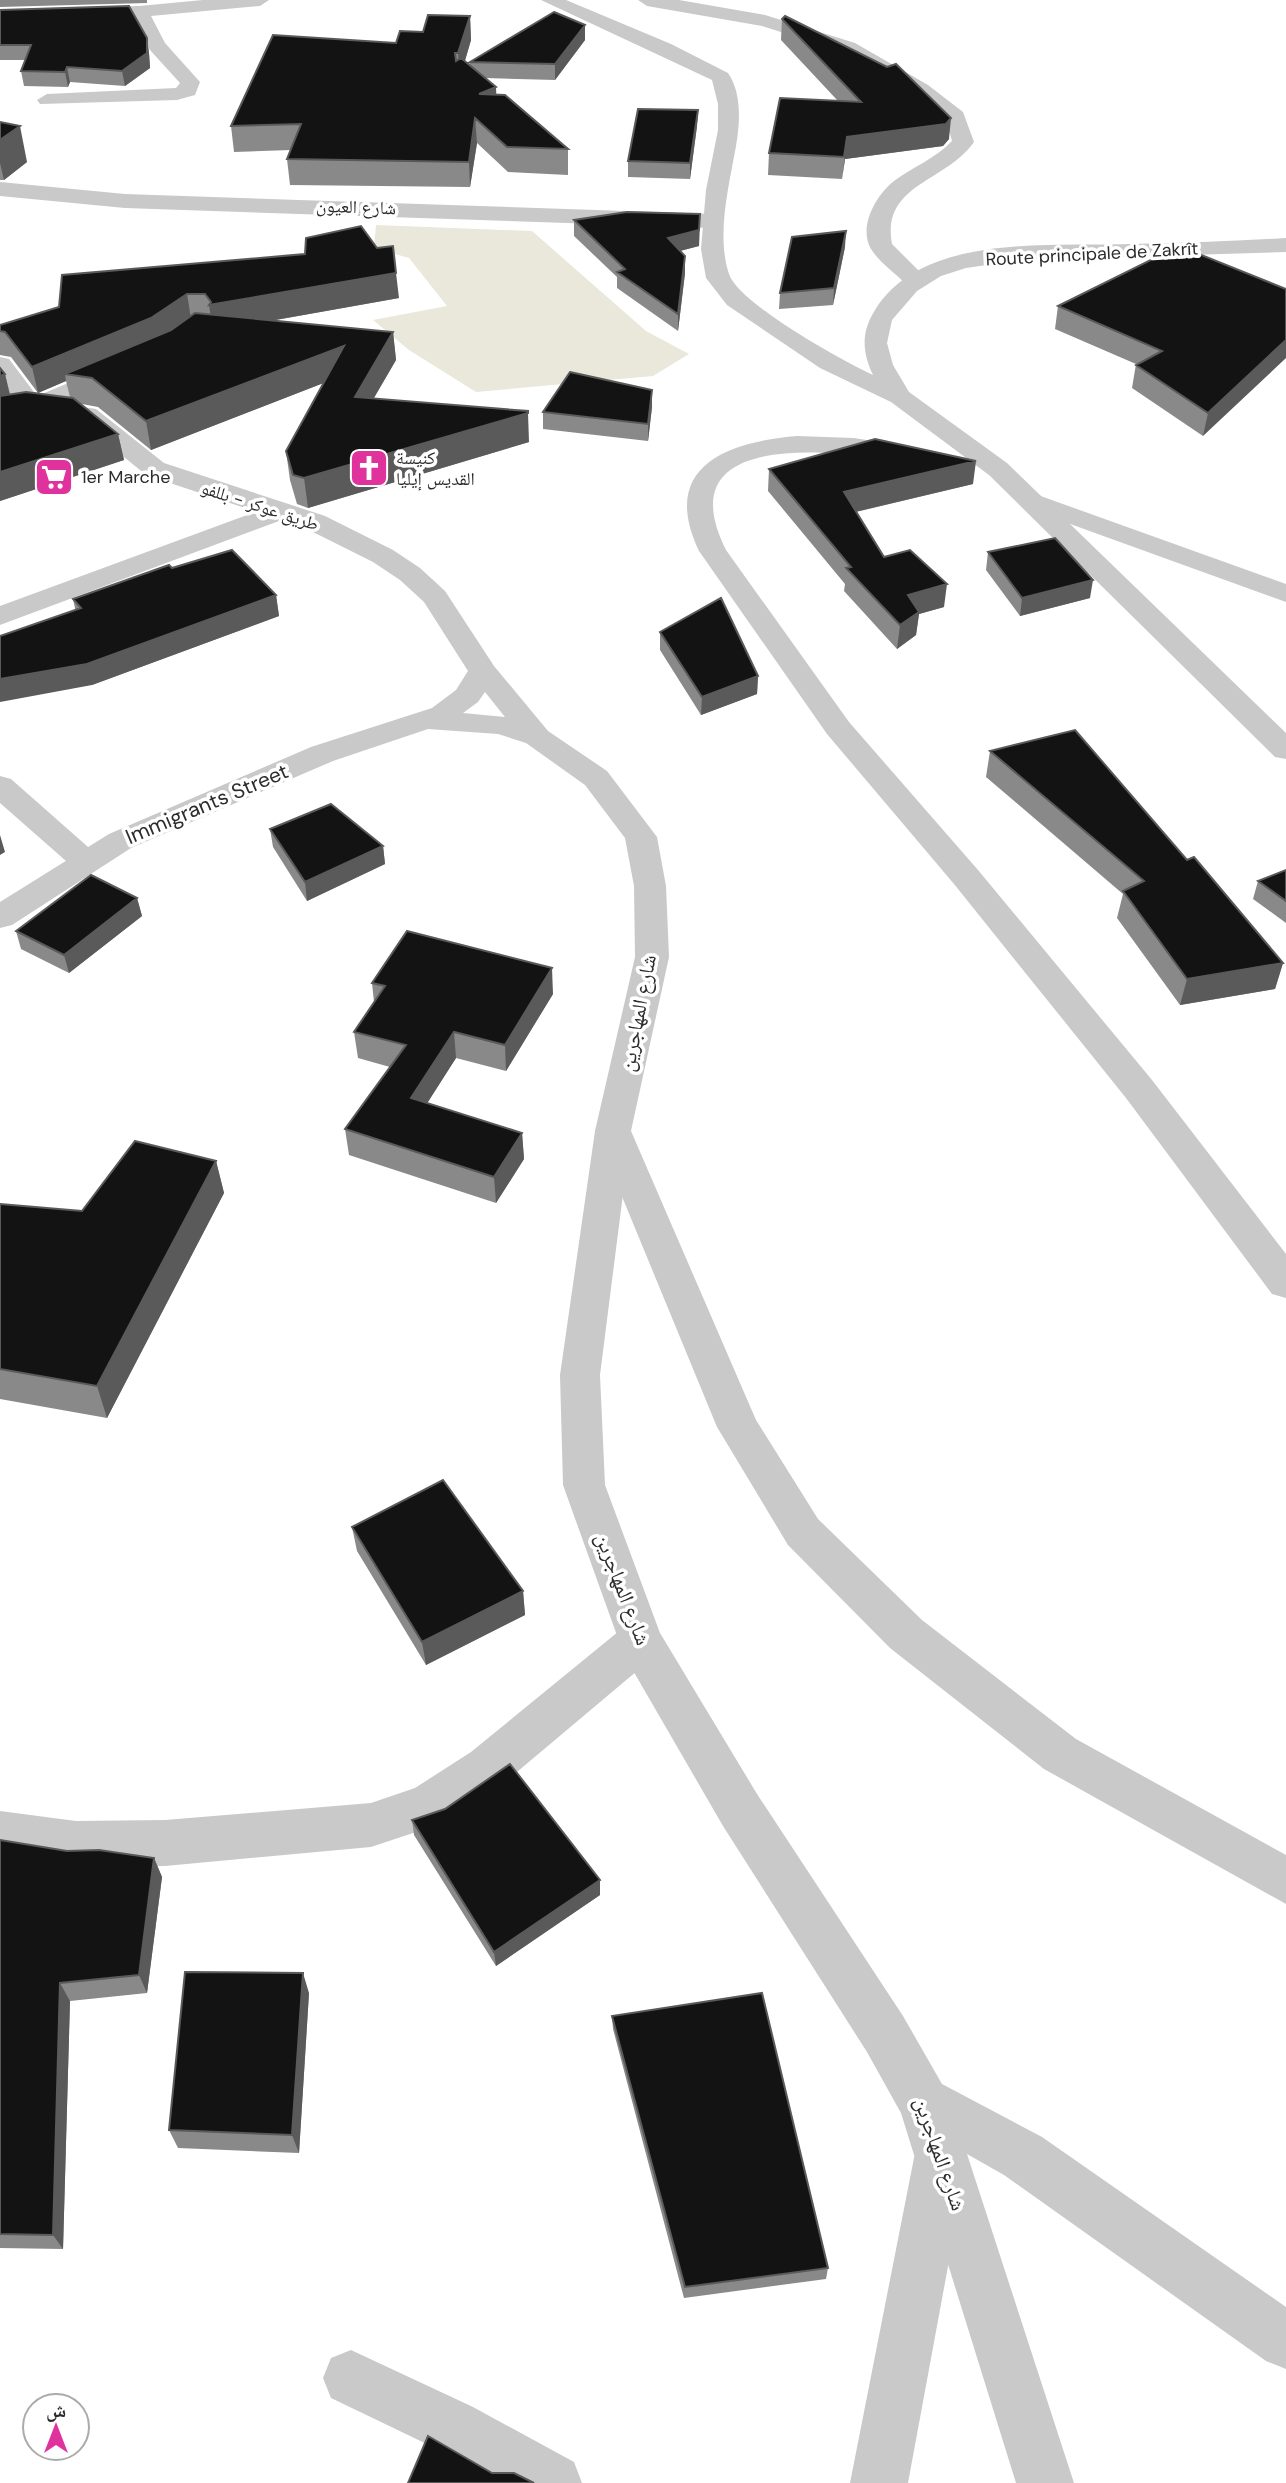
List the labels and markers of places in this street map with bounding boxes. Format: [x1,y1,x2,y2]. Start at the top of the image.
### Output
place label: كنيسة القديس إيليا [396,446,475,491]
church icon: كنيسة القديس إيليا [348,447,390,489]
supermarket icon: 1er Marche [33,456,75,498]
place label: 1er Marche [81,465,170,489]

